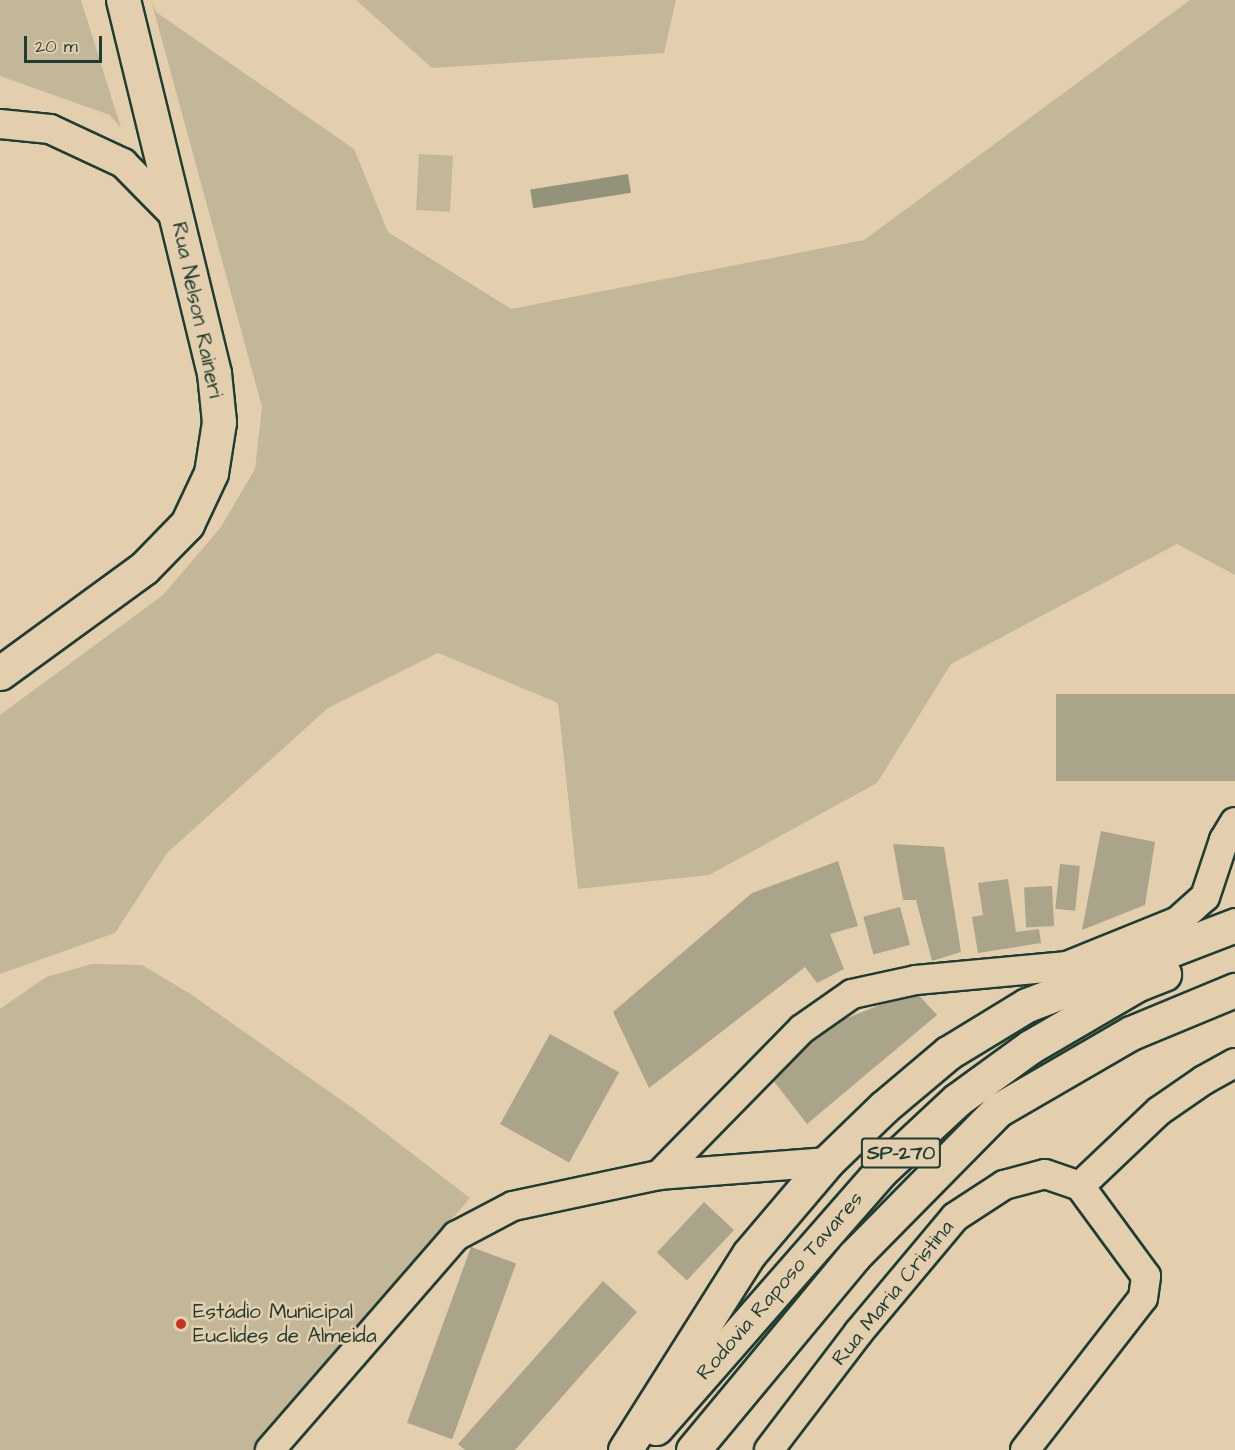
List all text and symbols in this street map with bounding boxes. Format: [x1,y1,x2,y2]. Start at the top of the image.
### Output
scale bar [27,24,105,62]
text: 20 m [35,34,78,59]
street label: Rua Nelson Raineri [166,220,228,400]
road number: SP-270 [860,1136,942,1170]
street label: Rodovia Raposo Tavares [691,1187,869,1385]
street label: Rua Maria Cristina [827,1215,959,1371]
place label: Estádio Municipal Euclides de Almeida [193,1299,377,1349]
marker: Estádio Municipal Euclides de Almeida [174,1317,188,1331]

